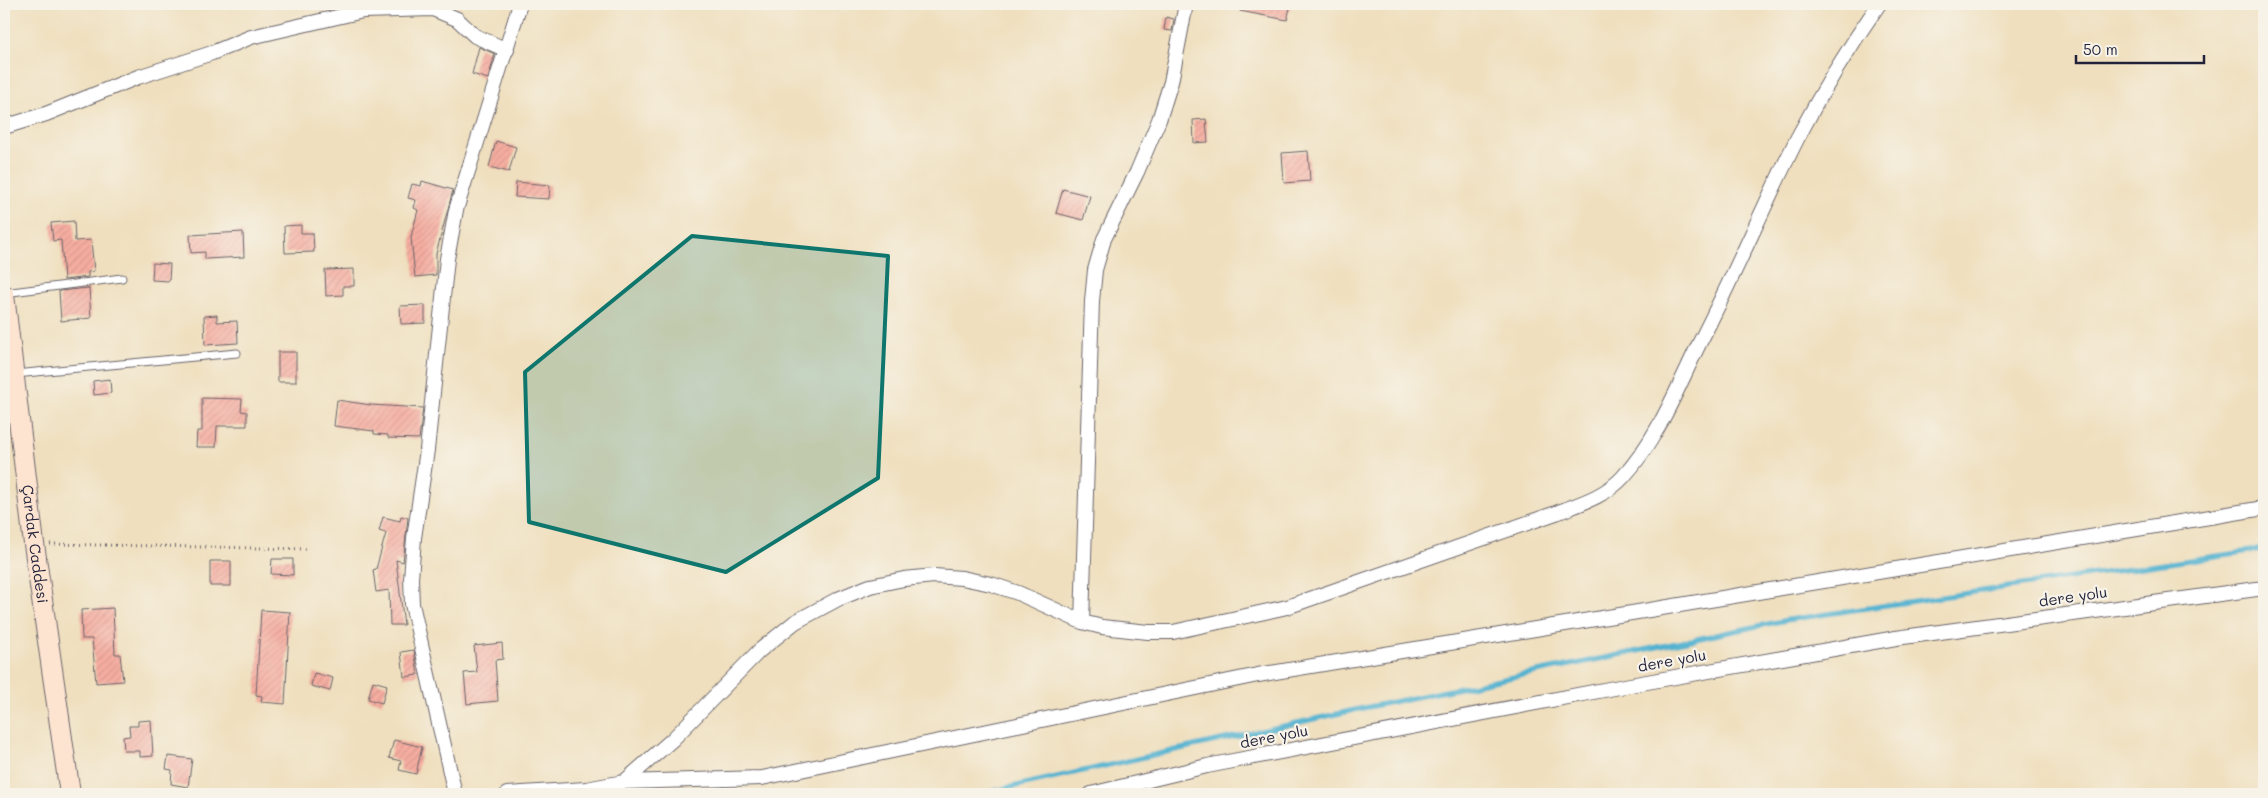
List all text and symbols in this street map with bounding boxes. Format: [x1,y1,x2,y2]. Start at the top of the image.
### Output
scale bar [2076,32,2203,64]
text: 50 m [2083,39,2118,59]
street label: Çardak Caddesi [18,484,53,605]
street label: dere yolu [2037,581,2108,611]
street label: dere yolu [1636,644,1708,676]
street label: dere yolu [1238,720,1310,752]

